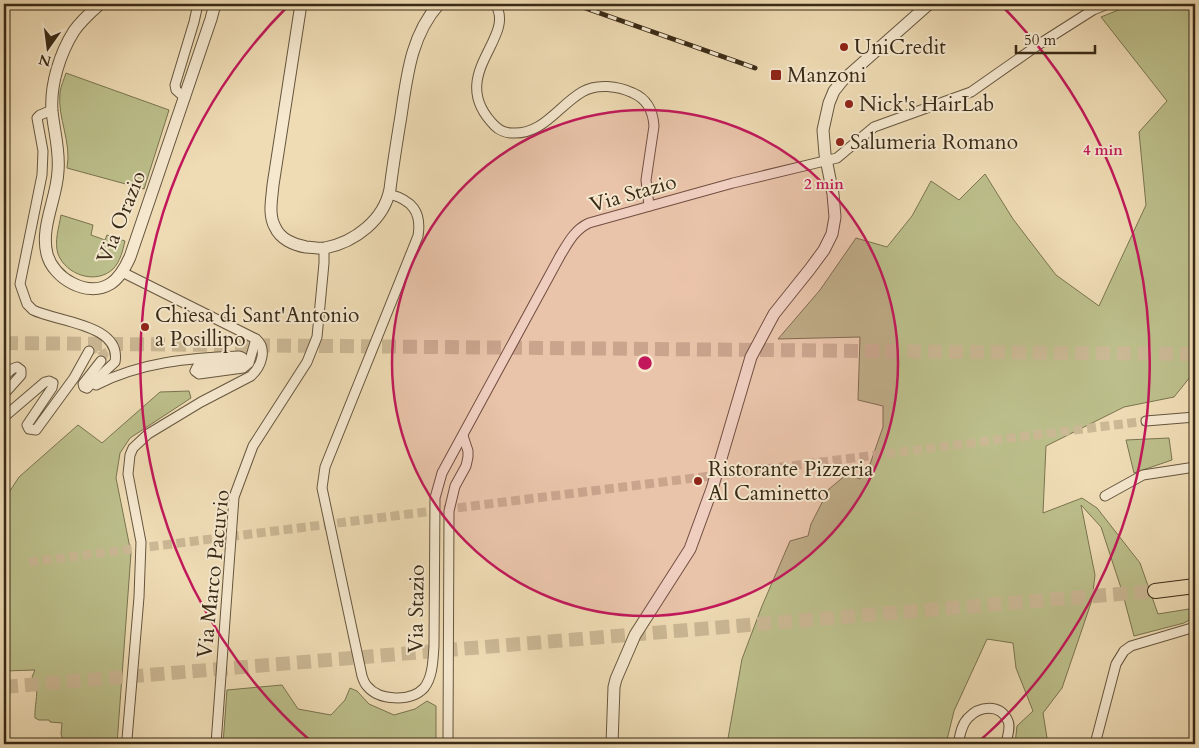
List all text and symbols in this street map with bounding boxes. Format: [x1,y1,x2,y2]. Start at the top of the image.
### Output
north arrow [22,22,72,72]
scale bar [1016,22,1095,54]
text: 50 m [1024,30,1056,50]
place label: UniCredit [854,33,946,62]
marker: UniCredit [838,41,850,53]
text: N [37,49,53,71]
place label: Manzoni [787,61,866,90]
marker: Manzoni [769,68,783,82]
place label: Nick's HairLab [859,90,994,119]
marker: Nick's HairLab [843,98,855,110]
place label: Salumeria Romano [850,128,1018,157]
marker: Salumeria Romano [834,136,846,148]
text: 4 min [1083,140,1123,160]
street label: Via Orazio [90,167,153,268]
street label: Via Stazio [586,167,680,220]
text: 2 min [804,174,844,194]
place label: Chiesa di Sant'Antonio a Posillipo [155,301,359,354]
marker: Chiesa di Sant'Antonio a Posillipo [139,321,151,333]
centre of rings [636,354,654,372]
place label: Ristorante Pizzeria Al Caminetto [708,455,873,508]
marker: Ristorante Pizzeria Al Caminetto [692,475,704,487]
street label: Via Marco Pacuvio [190,488,237,660]
street label: Via Stazio [401,564,432,654]

